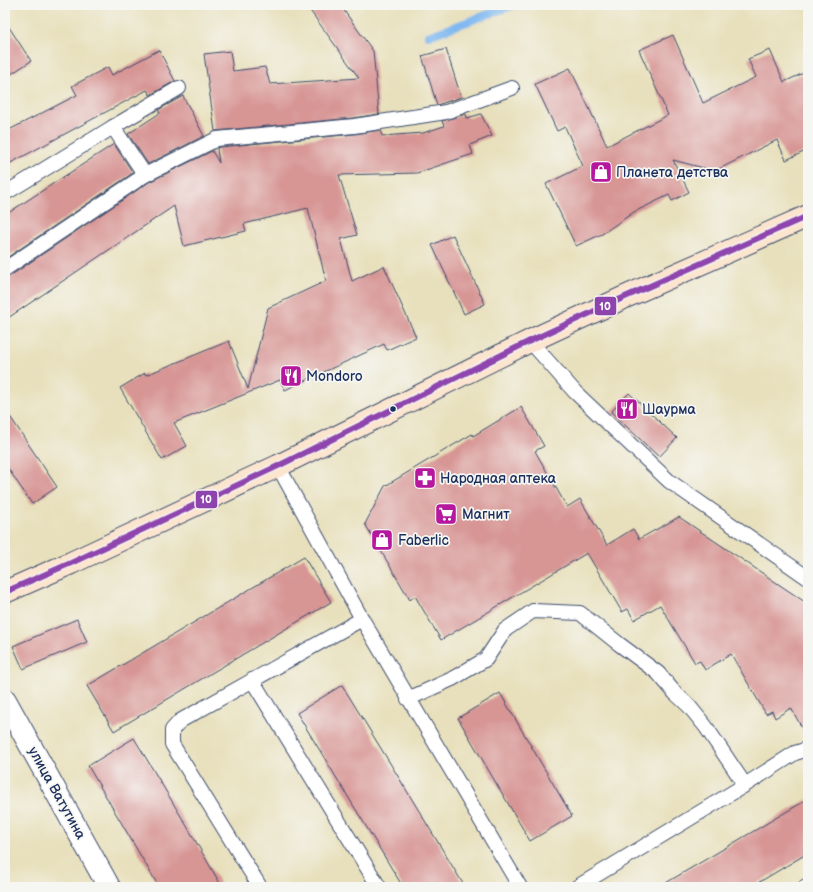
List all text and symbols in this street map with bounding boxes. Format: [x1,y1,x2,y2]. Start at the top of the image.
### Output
shop icon: Планета детства [588,159,614,185]
place label: Планета детства [616,164,729,181]
line badge: 10 [594,296,617,316]
text: 10 [599,300,611,313]
restaurant icon: Mondoro [278,363,304,389]
place label: Mondoro [306,368,363,385]
restaurant icon: Шаурма [614,396,640,422]
place label: Шаурма [642,401,696,418]
unlabelled marker [388,404,398,414]
pharmacy icon: Народная аптека [412,465,438,491]
place label: Народная аптека [440,470,557,487]
line badge: 10 [195,490,218,509]
text: 10 [200,493,212,506]
supermarket icon: Магнит [433,501,459,527]
place label: Магнит [462,506,510,523]
shop icon: Faberlic [369,527,395,553]
place label: Faberlic [398,532,449,549]
street label: улица Ватутина [25,744,90,843]

